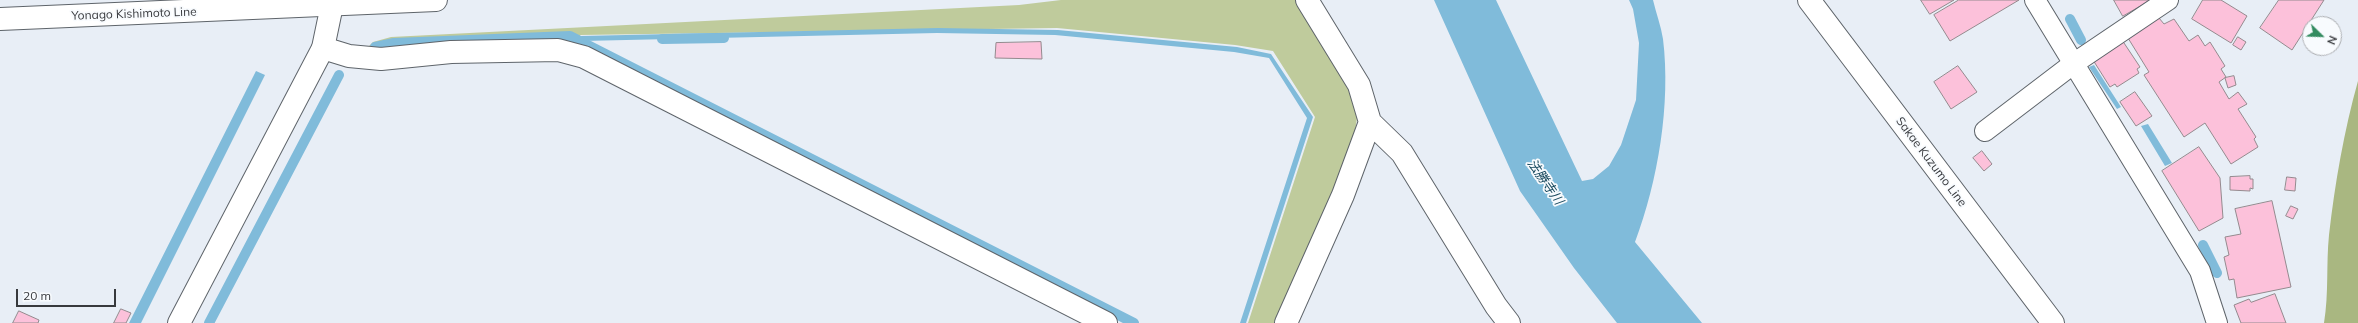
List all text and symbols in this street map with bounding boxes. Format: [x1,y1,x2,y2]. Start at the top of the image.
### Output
street label: Yonago Kishimoto Line [71,5,197,23]
north arrow [2302,16,2342,56]
text: N [2324,34,2340,47]
street label: Sakae Kuzumo Line [1893,114,1969,210]
water label: 法勝寺川 [1524,156,1566,208]
scale bar [18,281,118,307]
text: 20 m [23,288,51,303]

